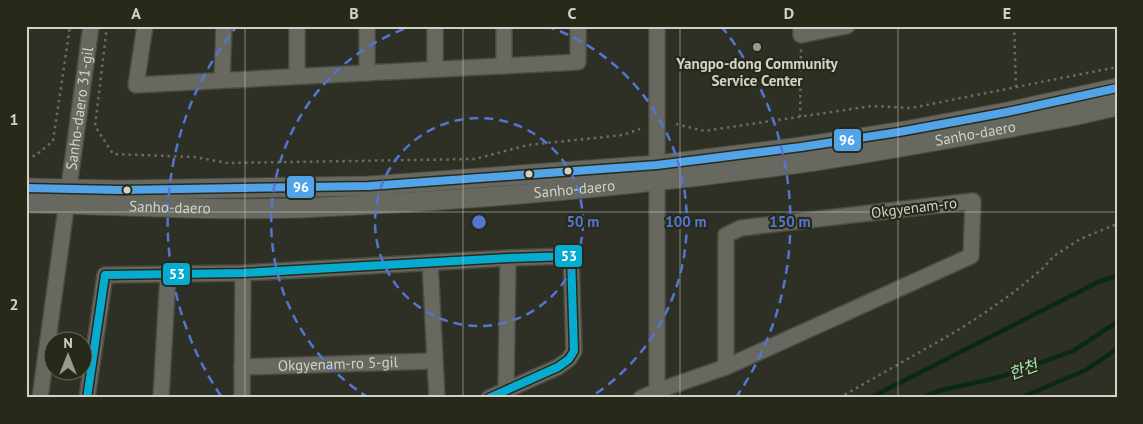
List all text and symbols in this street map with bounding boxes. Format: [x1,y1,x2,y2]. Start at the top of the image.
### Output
text: A [131,3,141,23]
text: B [349,3,359,23]
text: C [568,3,577,23]
text: D [784,3,794,23]
text: E [1003,3,1011,23]
marker: Yangpo-dong Community Service Center [751,41,763,53]
street label: Sanho-daero 31-gil [61,45,97,171]
place label: Yangpo-dong Community Service Center [675,54,839,90]
text: 1 [9,109,19,129]
street label: Sanho-daero [933,117,1017,150]
line badge: 96 [833,128,862,152]
text: 96 [839,131,855,149]
unlabelled marker [563,166,573,176]
unlabelled marker [524,169,534,179]
line badge: 96 [286,175,315,199]
street label: Sanho-daero [533,175,616,202]
text: 96 [293,178,309,196]
unlabelled marker [122,185,132,195]
street label: Okgyenam-ro [870,193,958,222]
street label: Sanho-daero [129,196,211,218]
text: 50 m [567,212,599,231]
text: 100 m [665,212,707,231]
text: 150 m [769,212,811,231]
centre of rings [470,213,488,231]
line badge: 53 [554,244,583,268]
text: 53 [561,247,577,265]
line badge: 53 [162,262,191,286]
text: 53 [169,265,185,283]
text: 2 [9,294,19,314]
north arrow [42,332,92,382]
text: N [63,334,73,352]
street label: Okgyenam-ro 5-gil [278,352,399,375]
water label: 한천 [1006,354,1042,383]

